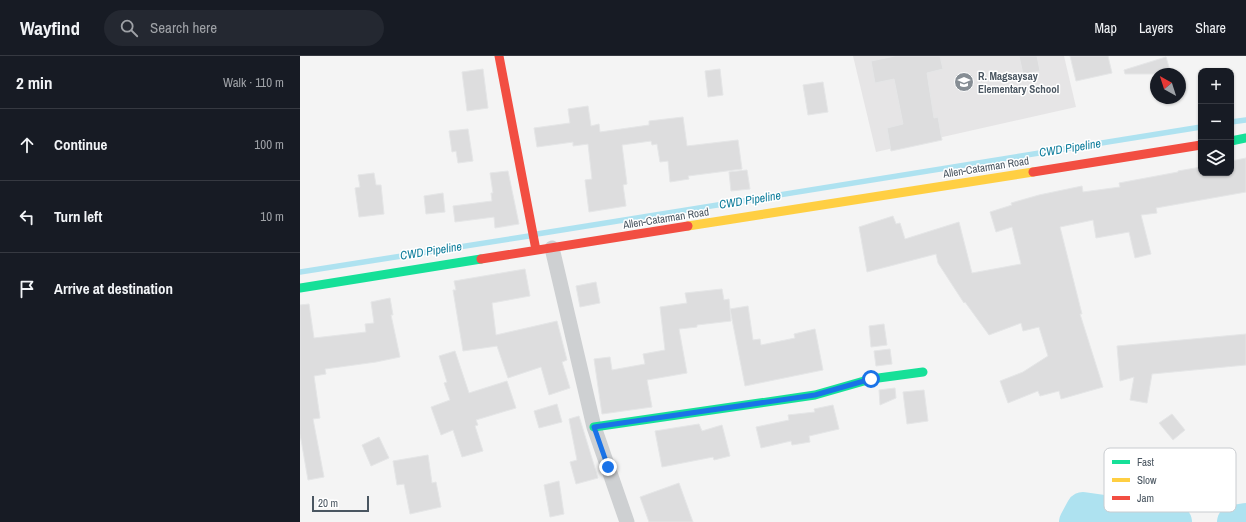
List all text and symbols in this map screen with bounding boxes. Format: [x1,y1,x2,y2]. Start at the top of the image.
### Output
search box [104,10,384,46]
text: Wayfind [20,15,80,41]
icon: search [118,17,140,39]
text: Search here [150,17,217,38]
text: Map [1095,19,1117,37]
text: Layers [1139,19,1173,37]
text: Share [1195,19,1226,37]
north arrow [1150,68,1186,104]
map controls [1198,68,1234,176]
button: + [1198,68,1234,104]
place label: R. Magsaysay Elementary School [978,69,1059,96]
text: 2 min [16,71,52,94]
school or university icon: R. Magsaysay Elementary School [953,71,975,93]
text: Walk · 110 m [223,74,284,91]
button: − [1198,104,1234,140]
icon: ahead [16,134,38,156]
text: Continue [54,134,107,155]
water label: CWD Pipeline [1038,135,1103,161]
text: 100 m [254,136,284,153]
button: layers [1198,140,1234,176]
street label: Allen-Catarman Road [941,153,1030,181]
water label: CWD Pipeline [718,187,783,213]
street label: Allen-Catarman Road [621,204,710,232]
icon: left [16,206,38,228]
text: Turn left [54,206,102,227]
text: 10 m [260,208,284,225]
water label: CWD Pipeline [399,238,464,264]
icon: arrive [16,278,38,300]
text: Arrive at destination [54,278,173,299]
route start [862,370,880,388]
legend [1104,448,1236,512]
text: Fast [1137,455,1155,469]
route end [599,458,617,476]
text: Slow [1137,473,1157,487]
text: Jam [1137,491,1154,505]
scale bar [312,494,369,513]
text: 20 m [318,496,338,510]

